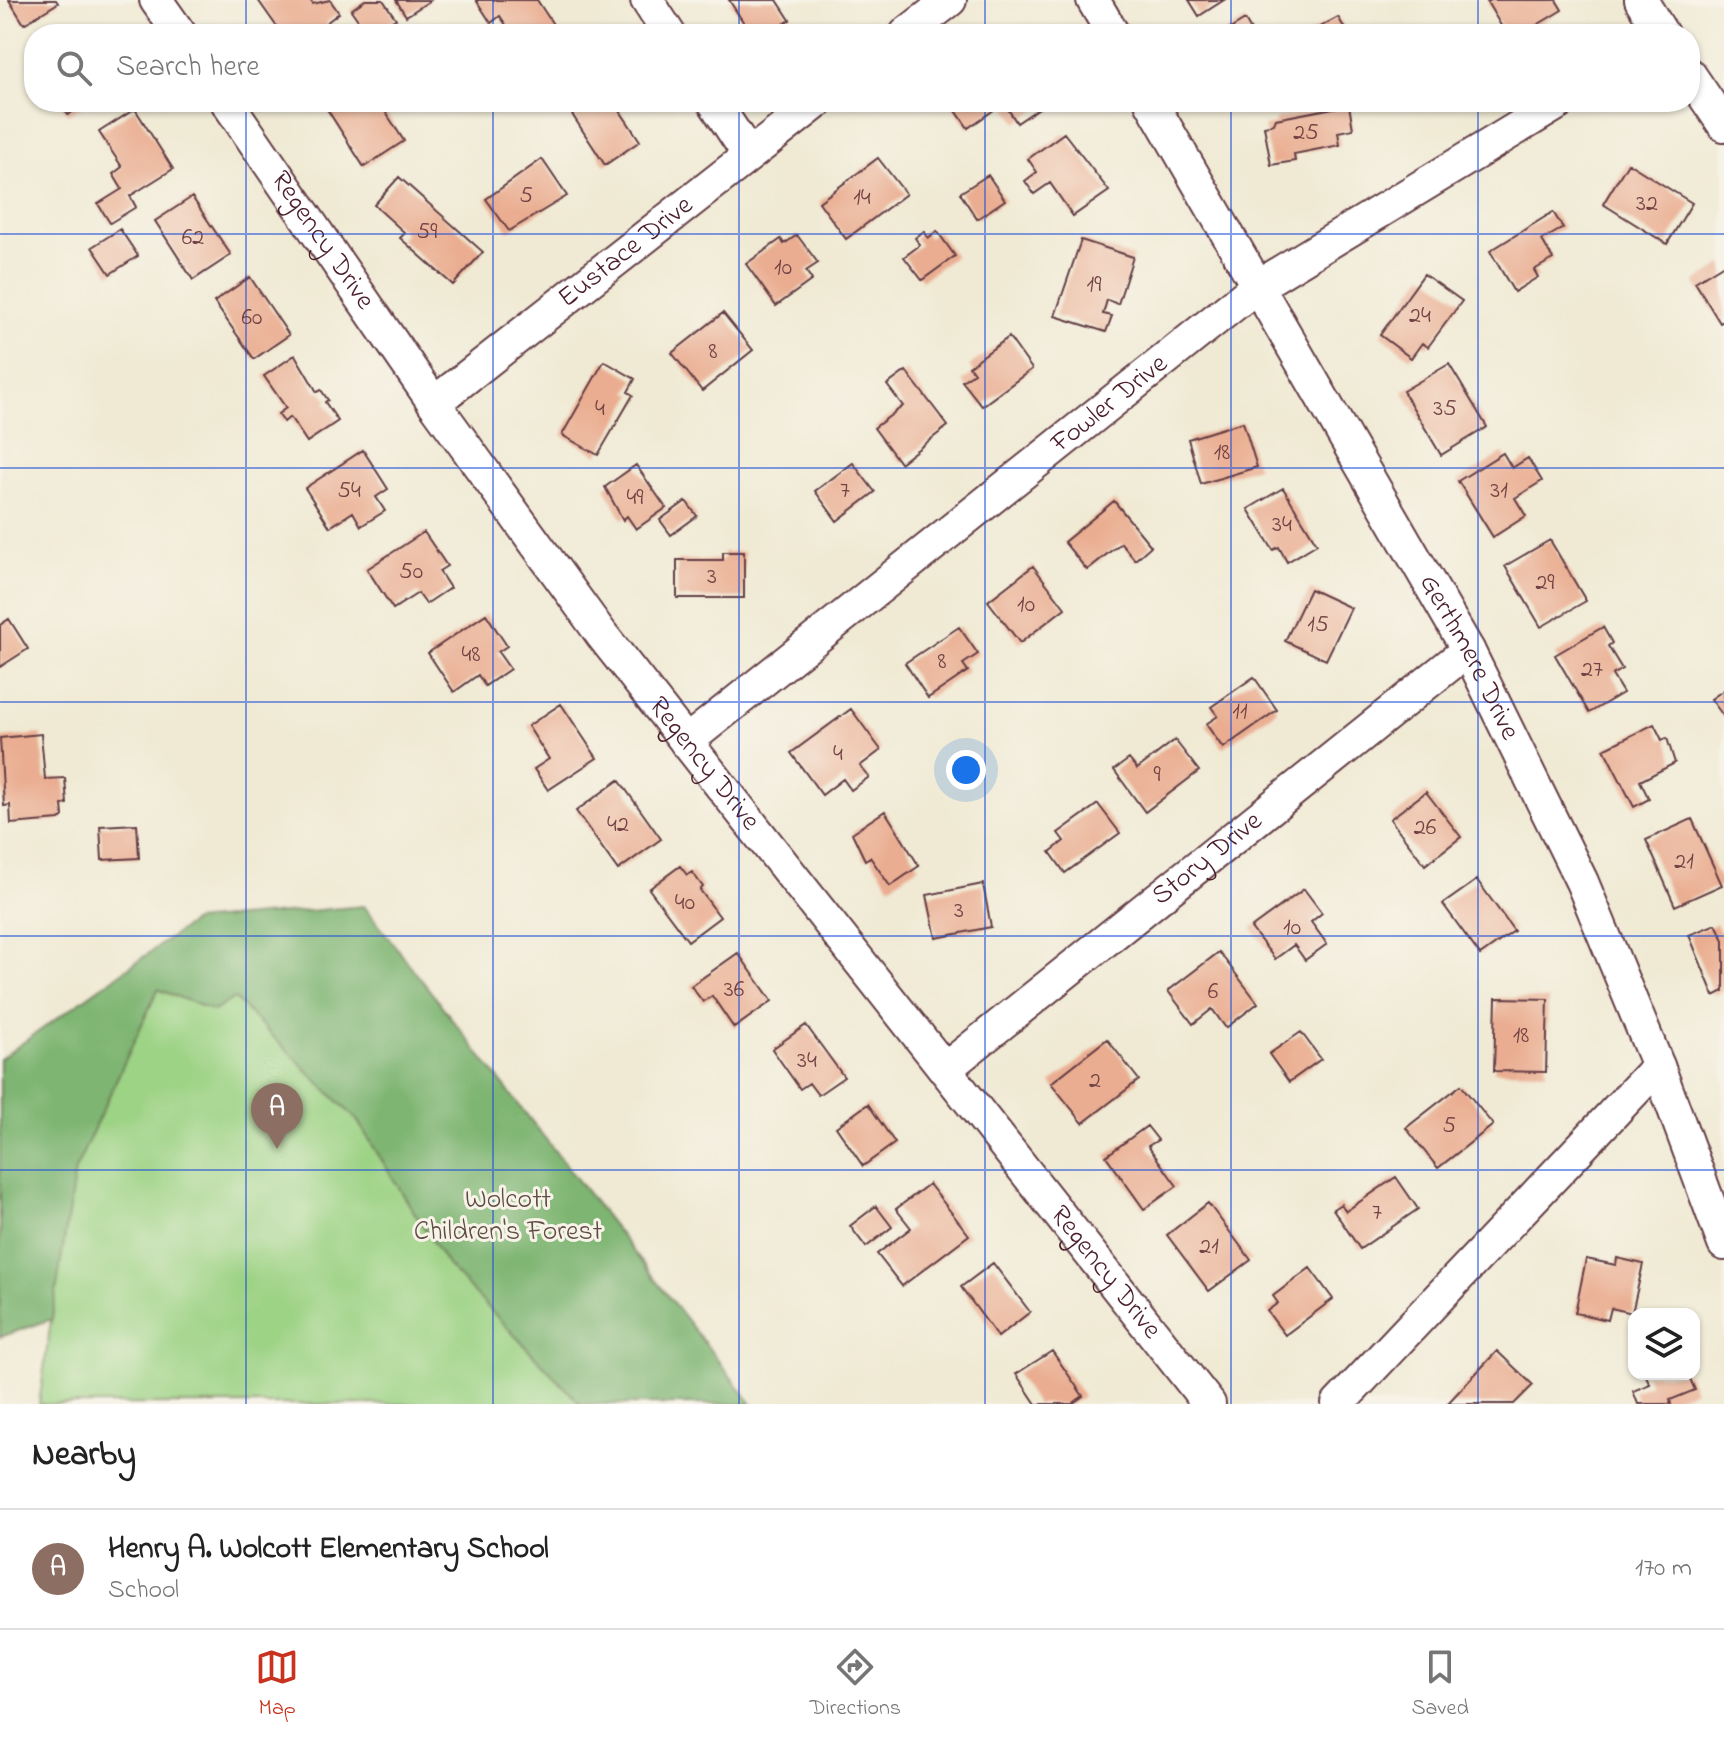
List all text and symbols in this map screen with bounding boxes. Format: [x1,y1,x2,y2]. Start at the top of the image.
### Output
search box [24,24,1700,112]
icon: search [52,46,96,90]
text: Search here [116,46,260,90]
house number: 25 [1293,116,1319,151]
street label: Regency Drive [260,163,385,319]
house number: 5 [519,179,533,214]
house number: 14 [853,181,871,216]
street label: Eustace Drive [549,186,703,318]
house number: 32 [1636,187,1658,222]
house number: 59 [417,215,438,250]
house number: 62 [182,221,204,256]
house number: 10 [774,251,792,286]
house number: 19 [1087,268,1102,303]
house number: 24 [1409,299,1431,334]
house number: 60 [242,301,262,336]
house number: 8 [709,335,718,370]
street label: Fowler Drive [1042,344,1177,464]
house number: 4 [595,392,605,427]
house number: 35 [1433,392,1457,427]
house number: 18 [1214,436,1230,471]
house number: 54 [337,474,361,509]
house number: 7 [840,474,850,509]
house number: 31 [1490,474,1508,509]
house number: 49 [626,481,644,516]
house number: 34 [1272,508,1292,543]
house number: 50 [399,555,423,590]
house number: 3 [707,560,717,595]
house number: 29 [1535,566,1555,601]
street label: Gerthmere Drive [1408,567,1530,748]
house number: 10 [1017,588,1035,623]
house number: 15 [1307,608,1329,643]
house number: 48 [462,638,480,673]
house number: 8 [938,645,947,680]
house number: 27 [1581,653,1603,688]
street label: Regency Drive [638,688,770,840]
house number: 11 [1232,695,1248,730]
house number: 4 [833,737,843,772]
your location [946,750,986,790]
house number: 9 [1153,758,1161,793]
street label: Story Drive [1143,801,1272,916]
house number: 42 [607,808,629,843]
house number: 26 [1414,811,1437,846]
house number: 21 [1674,845,1694,880]
house number: 40 [675,886,695,921]
house number: 3 [954,894,964,929]
house number: 10 [1283,911,1301,946]
house number: 36 [724,973,745,1008]
house number: 6 [1208,975,1219,1010]
house number: 18 [1513,1019,1529,1054]
house number: 34 [797,1044,817,1079]
house number: 2 [1089,1064,1101,1099]
pin: A [251,1083,303,1149]
house number: 5 [1442,1109,1456,1144]
park label: Wolcott Children's Forest [414,1180,602,1253]
house number: 7 [1372,1196,1382,1231]
street label: Regency Drive [1039,1197,1171,1349]
house number: 21 [1199,1230,1219,1265]
map controls [1628,1308,1700,1380]
button: layers [1628,1308,1700,1380]
text: Nearby [32,1431,136,1481]
text: Henry A. Wolcott Elementary School [108,1528,549,1572]
text: A [50,1550,66,1588]
text: 170 m [1635,1550,1692,1588]
text: School [108,1572,179,1610]
tab: Map [255,1645,299,1725]
tab: Directions [810,1645,901,1725]
tab: Saved [1411,1645,1469,1725]

